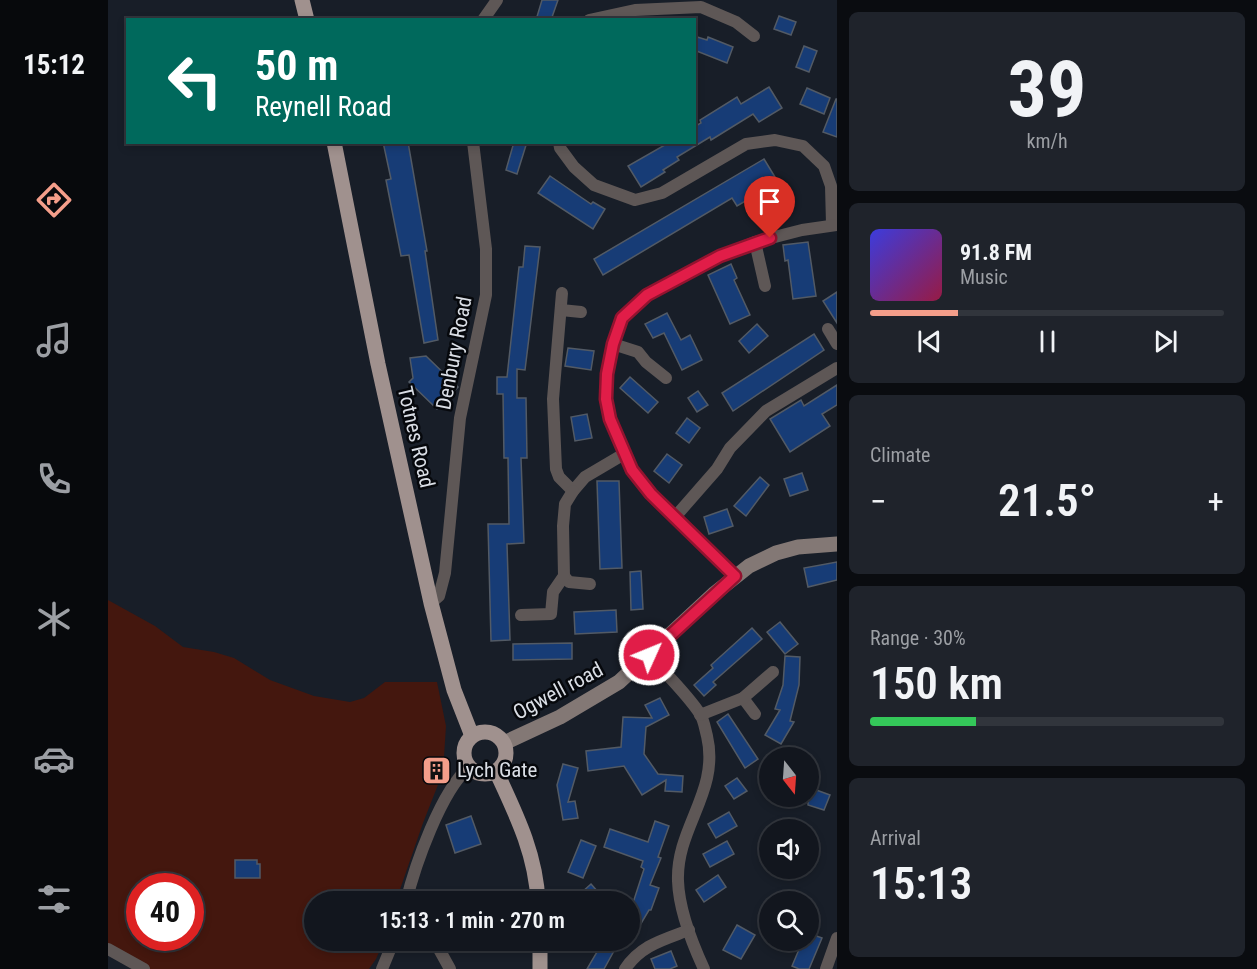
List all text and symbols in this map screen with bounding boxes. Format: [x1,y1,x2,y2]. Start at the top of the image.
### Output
text: 50 m [255,41,338,90]
icon: left [156,42,234,120]
text: 39 [1008,44,1086,135]
text: 15:12 [23,49,85,81]
text: Reynell Road [255,91,392,123]
text: km/h [1026,129,1068,153]
pin [744,176,795,238]
icon: directions [33,179,75,221]
icon: arrive [753,185,786,218]
text: 91.8 FM [960,240,1032,265]
text: Music [960,265,1008,289]
street label: Denbury Road [431,294,477,412]
icon: music [33,319,75,361]
icon: previous [913,325,946,358]
icon: pause [1031,325,1064,358]
icon: next [1149,325,1182,358]
street label: Totnes Road [393,384,439,490]
text: Climate [870,443,930,467]
icon: phone [33,458,75,500]
text: 21.5° [998,474,1096,527]
text: − [870,482,887,521]
text: + [1208,482,1224,521]
icon: climate [33,598,75,640]
position arrow [617,623,681,687]
text: Range · 30% [870,626,966,650]
street label: Ogwell road [509,657,607,725]
text: 150 km [870,657,1003,710]
icon: car [33,738,75,780]
north arrow [759,747,819,807]
map controls [759,747,819,951]
building icon: Lych Gate [420,754,452,786]
place label: Lych Gate [457,758,538,782]
button: sound [759,819,819,879]
text: Arrival [870,826,921,850]
text: 15:13 [870,857,972,910]
speed limit sign: 40 [126,873,204,951]
icon: filters [33,878,75,920]
button: search [759,891,819,951]
text: 15:13 · 1 min · 270 m [379,908,565,933]

